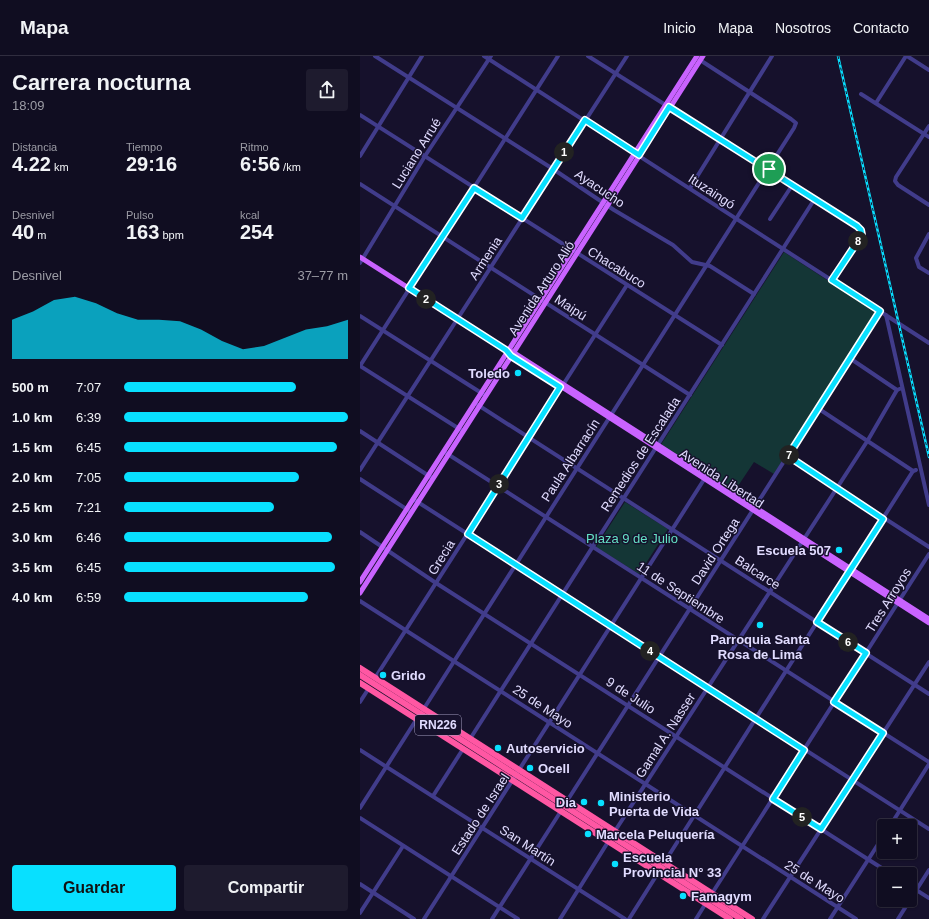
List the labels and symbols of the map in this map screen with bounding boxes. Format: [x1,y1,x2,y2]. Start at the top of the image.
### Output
street label: Luciano Arrué [389,115,444,191]
pin: 1 [554,142,574,162]
pin [752,152,786,186]
street label: Ayacucho [572,166,627,211]
street label: Ituzaingó [686,171,738,212]
pin: 8 [848,231,868,251]
street label: Armenia [466,233,505,283]
street label: Avenida Arturo Alió [505,238,578,338]
street label: Chacabuco [585,244,649,291]
pin: 2 [416,289,436,309]
street label: Maipú [552,291,590,323]
place label: Toledo [468,366,510,381]
marker: Toledo [513,368,523,378]
street label: Remedios de Escalada [598,393,684,514]
street label: Paula Albarracín [538,416,603,504]
pin: 7 [779,445,799,465]
street label: Avenida Libertad [677,446,767,511]
pin: 3 [489,474,509,494]
street label: David Ortega [688,514,743,587]
park label: Plaza 9 de Julio [586,531,678,546]
street label: Grecia [425,536,458,577]
place label: Escuela 507 [757,543,831,558]
marker: Escuela 507 [834,545,844,555]
street label: Balcarce [732,552,783,592]
street label: 11 de Septiembre [634,558,727,626]
street label: Tres Arroyos [863,565,914,635]
marker: Parroquia Santa Rosa de Lima [755,620,765,630]
place label: Parroquia Santa Rosa de Lima [710,632,811,662]
pin: 6 [838,632,858,652]
pin: 4 [640,641,660,661]
place label: Grido [391,668,426,683]
marker: Grido [378,670,388,680]
street label: 9 de Julio [603,674,658,717]
street label: 25 de Mayo [510,682,575,731]
street label: Gamal A. Nasser [632,689,699,781]
road number: RN226 [415,715,461,735]
place label: Autoservicio [506,741,585,756]
marker: Autoservicio [493,743,503,753]
place label: Ocell [538,761,570,776]
marker: Ocell [525,763,535,773]
street label: Estado de Israel [449,771,512,858]
place label: Ministerio Puerta de Vida [609,789,700,819]
place label: Dia [556,795,577,810]
marker: Dia [579,797,589,807]
marker: Ministerio Puerta de Vida [596,798,606,808]
pin: 5 [792,807,812,827]
street label: San Martín [497,822,558,869]
place label: Marcela Peluquería [596,827,715,842]
marker: Marcela Peluquería [583,829,593,839]
place label: Escuela Provincial N° 33 [623,850,721,880]
street label: 25 de Mayo [782,857,848,906]
marker: Escuela Provincial N° 33 [610,859,620,869]
place label: Famagym [691,889,752,904]
marker: Famagym [678,891,688,901]

